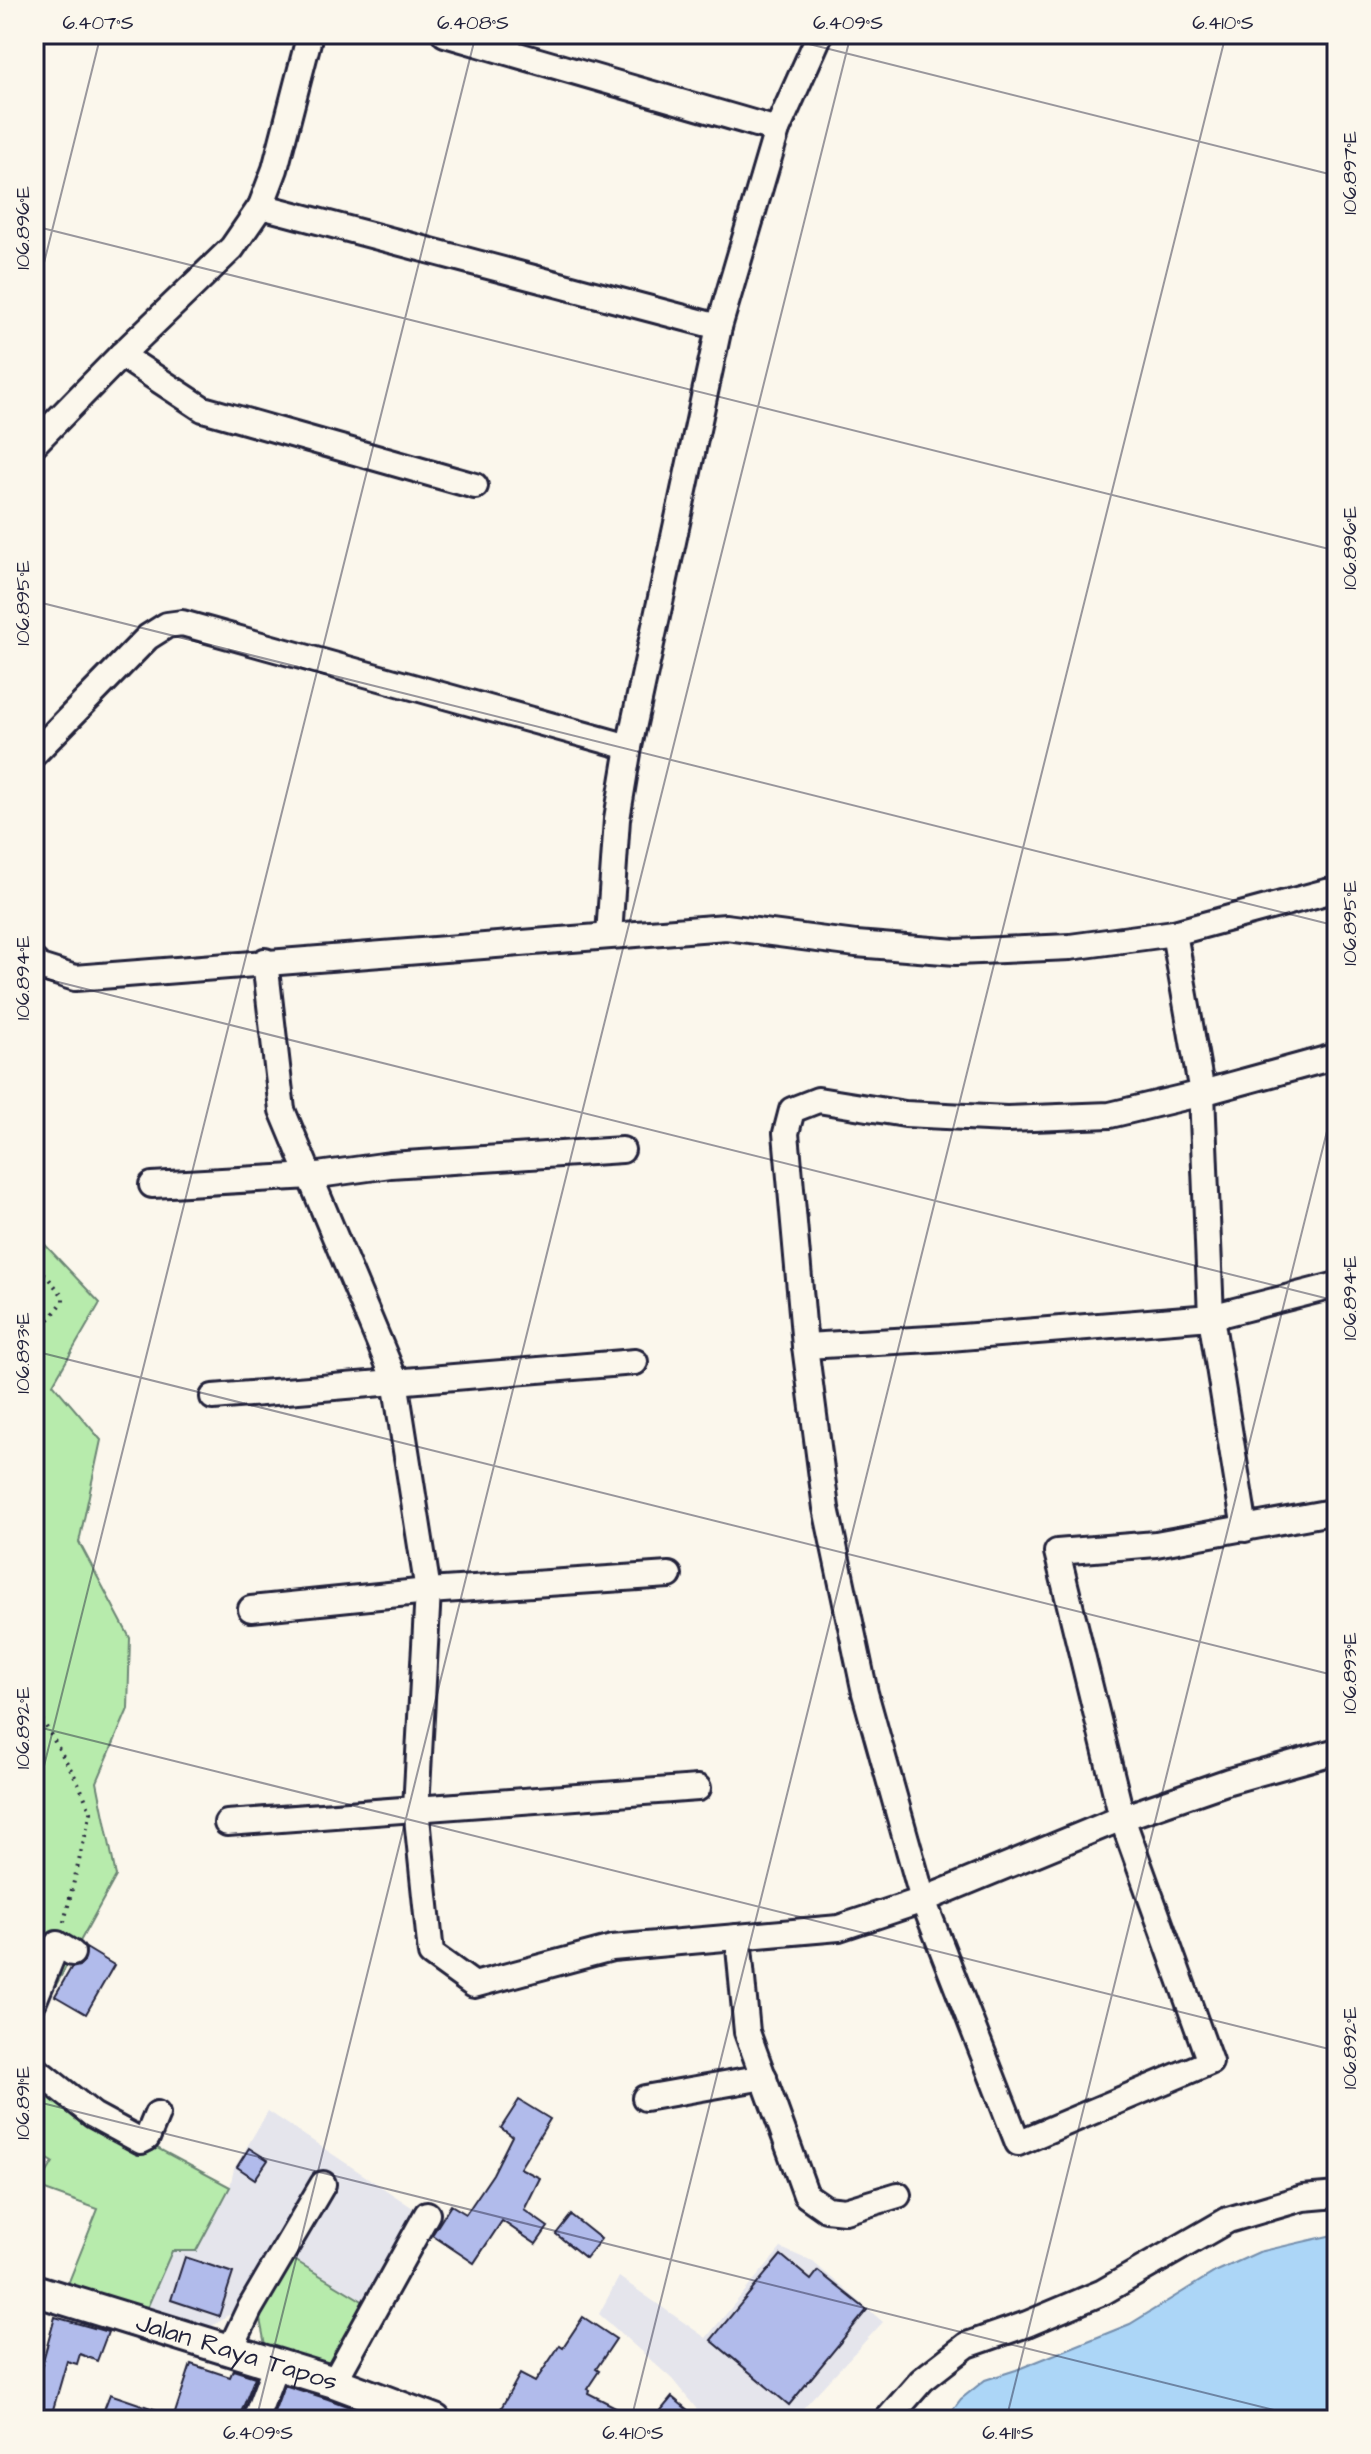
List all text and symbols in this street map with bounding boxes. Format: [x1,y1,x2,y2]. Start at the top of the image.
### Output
text: 6.407°S [62,9,134,37]
text: 6.408°S [437,9,509,37]
text: 6.409°S [813,9,883,37]
text: 6.410°S [1192,9,1254,37]
text: 106.897°E [1336,131,1364,215]
text: 106.896°E [9,186,37,270]
text: 106.896°E [1336,506,1364,590]
text: 106.895°E [9,560,37,646]
text: 106.895°E [1336,880,1364,966]
text: 106.894°E [9,935,37,1020]
text: 106.894°E [1336,1255,1364,1340]
text: 106.893°E [9,1312,37,1394]
text: 106.893°E [1336,1632,1364,1714]
text: 106.892°E [9,1687,37,1769]
text: 106.892°E [1336,2007,1364,2089]
text: 106.891°E [9,2066,37,2140]
street label: Jalan Raya Tapos [131,2304,342,2400]
text: 6.409°S [223,2419,293,2447]
text: 6.410°S [602,2419,664,2447]
text: 6.411°S [982,2419,1034,2447]

